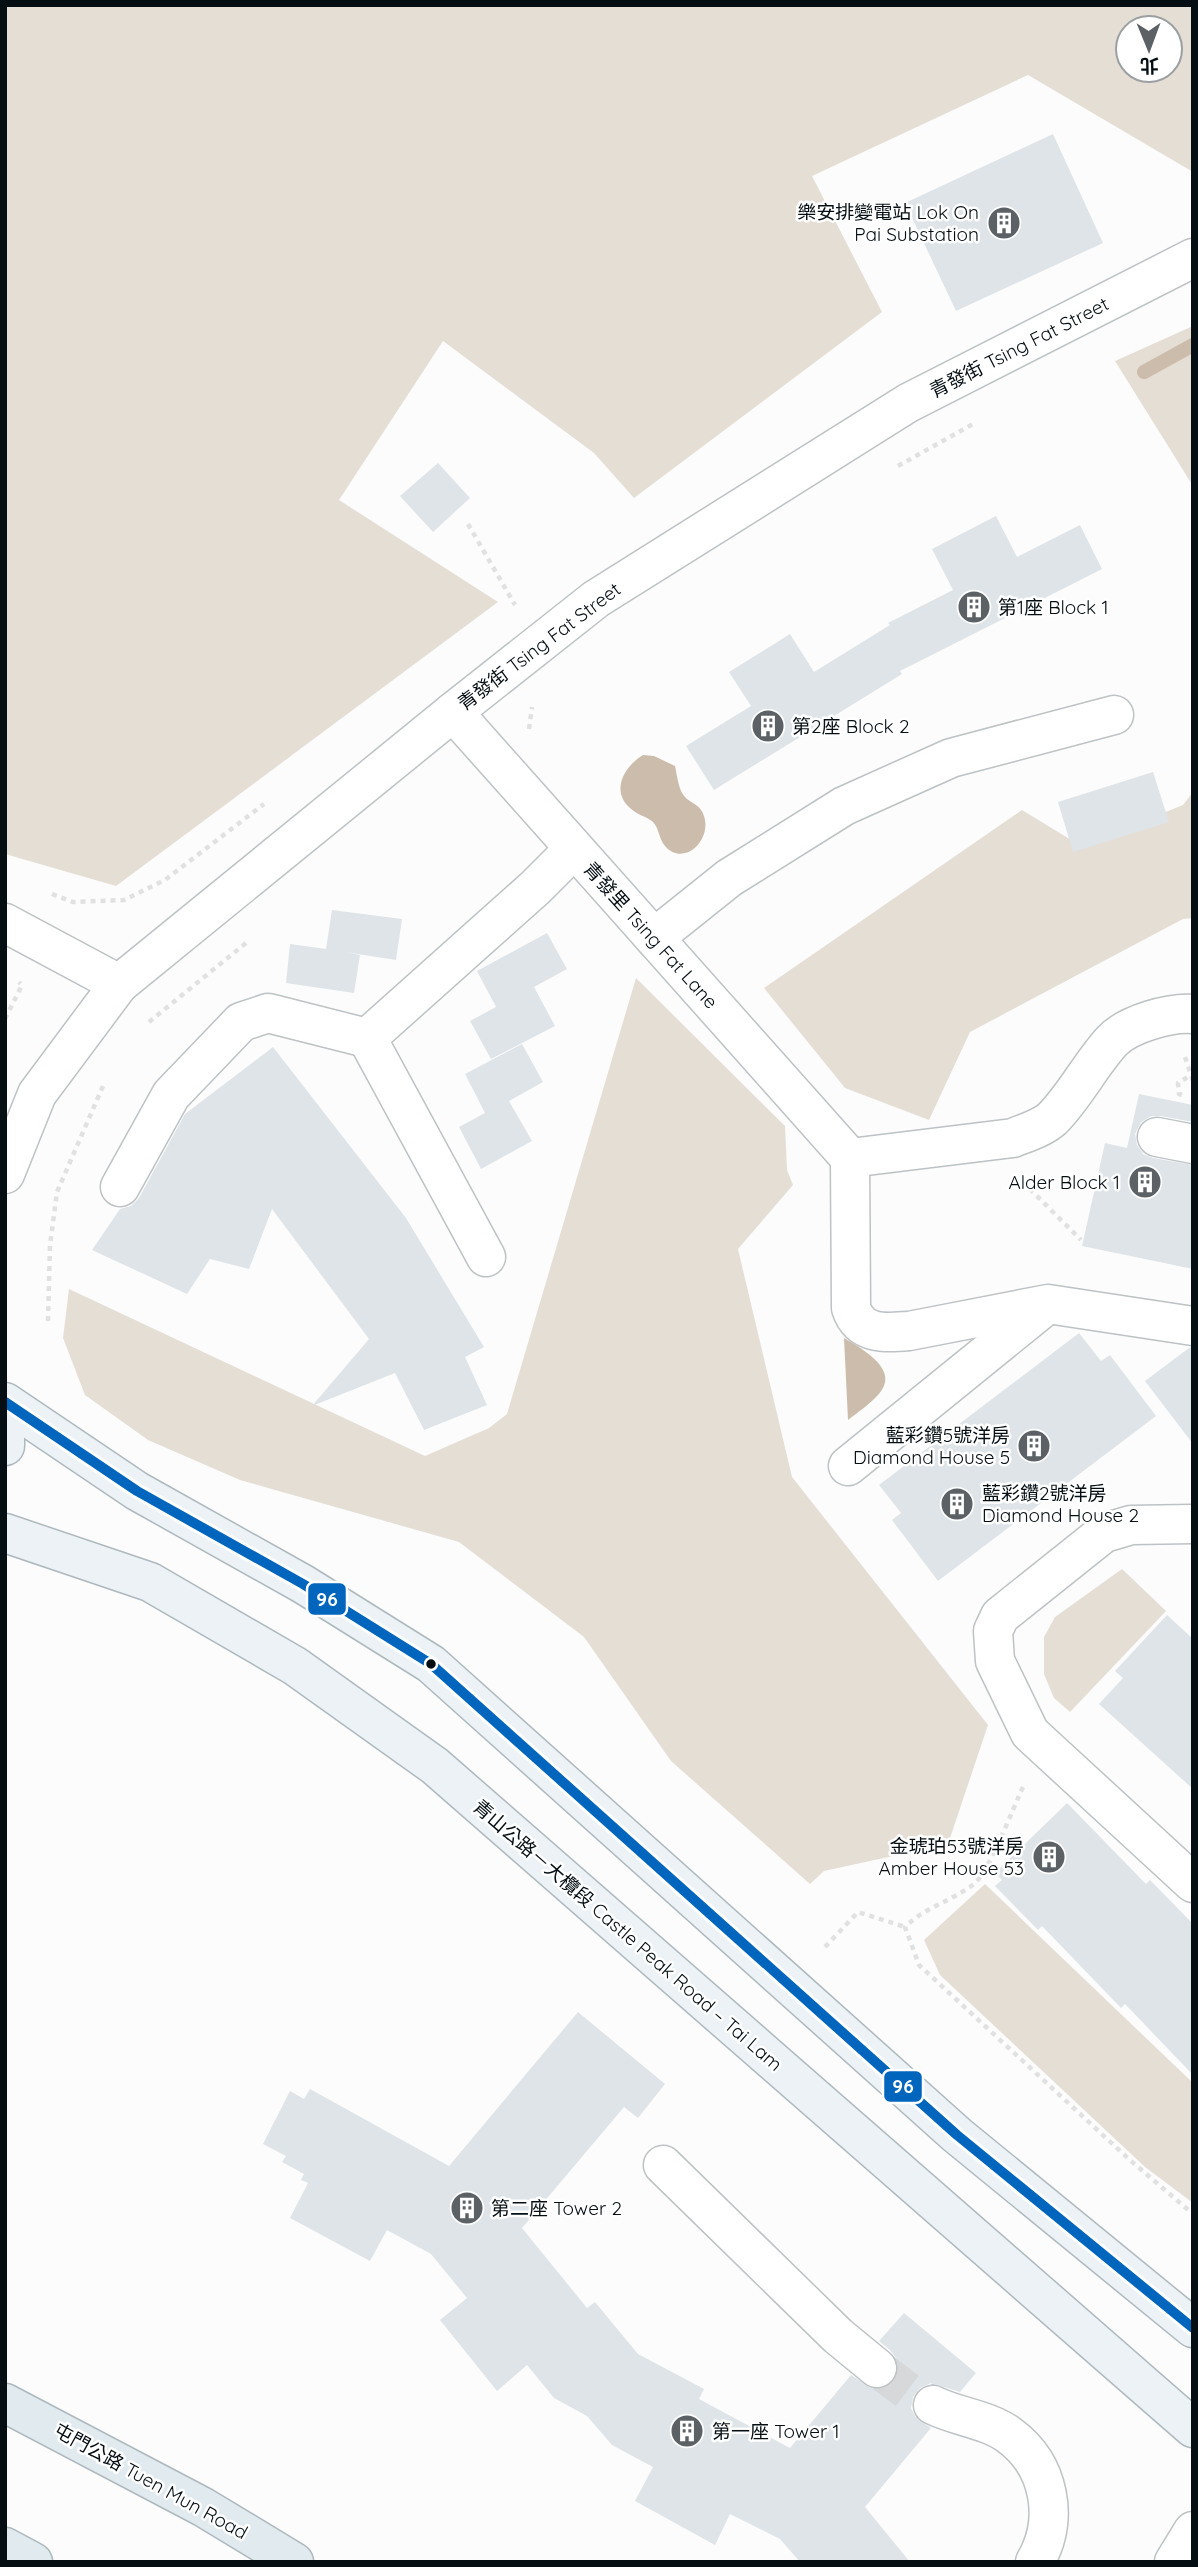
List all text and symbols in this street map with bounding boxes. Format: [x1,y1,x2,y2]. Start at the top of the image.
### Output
north arrow [1114,14,1184,84]
text: 北 [1140,54,1159,78]
place label: 樂安排變電站 Lok On Pai Substation [797,200,979,246]
building icon: 樂安排變電站 Lok On Pai Substation [985,204,1023,242]
street label: 青發街 Tsing Fat Street [925,291,1113,403]
street label: 青發街 Tsing Fat Street [453,577,625,715]
building icon: 第1座 Block 1 [955,588,993,626]
place label: 第1座 Block 1 [998,595,1108,619]
building icon: 第2座 Block 2 [749,707,787,745]
place label: 第2座 Block 2 [792,714,909,738]
street label: 青發里 Tsing Fat Lane [579,857,723,1013]
building icon: Alder Block 1 [1126,1163,1164,1201]
place label: Alder Block 1 [1009,1170,1120,1194]
place label: 藍彩鑽5號洋房 Diamond House 5 [853,1423,1010,1469]
building icon: 藍彩鑽5號洋房 Diamond House 5 [1015,1427,1053,1465]
place label: 藍彩鑽2號洋房 Diamond House 2 [982,1481,1139,1527]
building icon: 藍彩鑽2號洋房 Diamond House 2 [938,1485,976,1523]
line badge: 96 [307,1582,347,1616]
text: 96 [316,1587,338,1611]
unlabelled marker [424,1657,438,1671]
street label: 青山公路－大欖段 Castle Peak Road – Tai Lam [468,1794,788,2076]
place label: 金琥珀53號洋房 Amber House 53 [879,1834,1024,1880]
building icon: 金琥珀53號洋房 Amber House 53 [1030,1838,1068,1876]
line badge: 96 [883,2070,923,2103]
text: 96 [892,2074,914,2098]
building icon: 第二座 Tower 2 [448,2189,486,2227]
place label: 第二座 Tower 2 [491,2196,622,2220]
building icon: 第一座 Tower 1 [668,2412,706,2450]
street label: 屯門公路 Tuen Mun Road [50,2418,252,2544]
place label: 第一座 Tower 1 [712,2419,839,2443]

